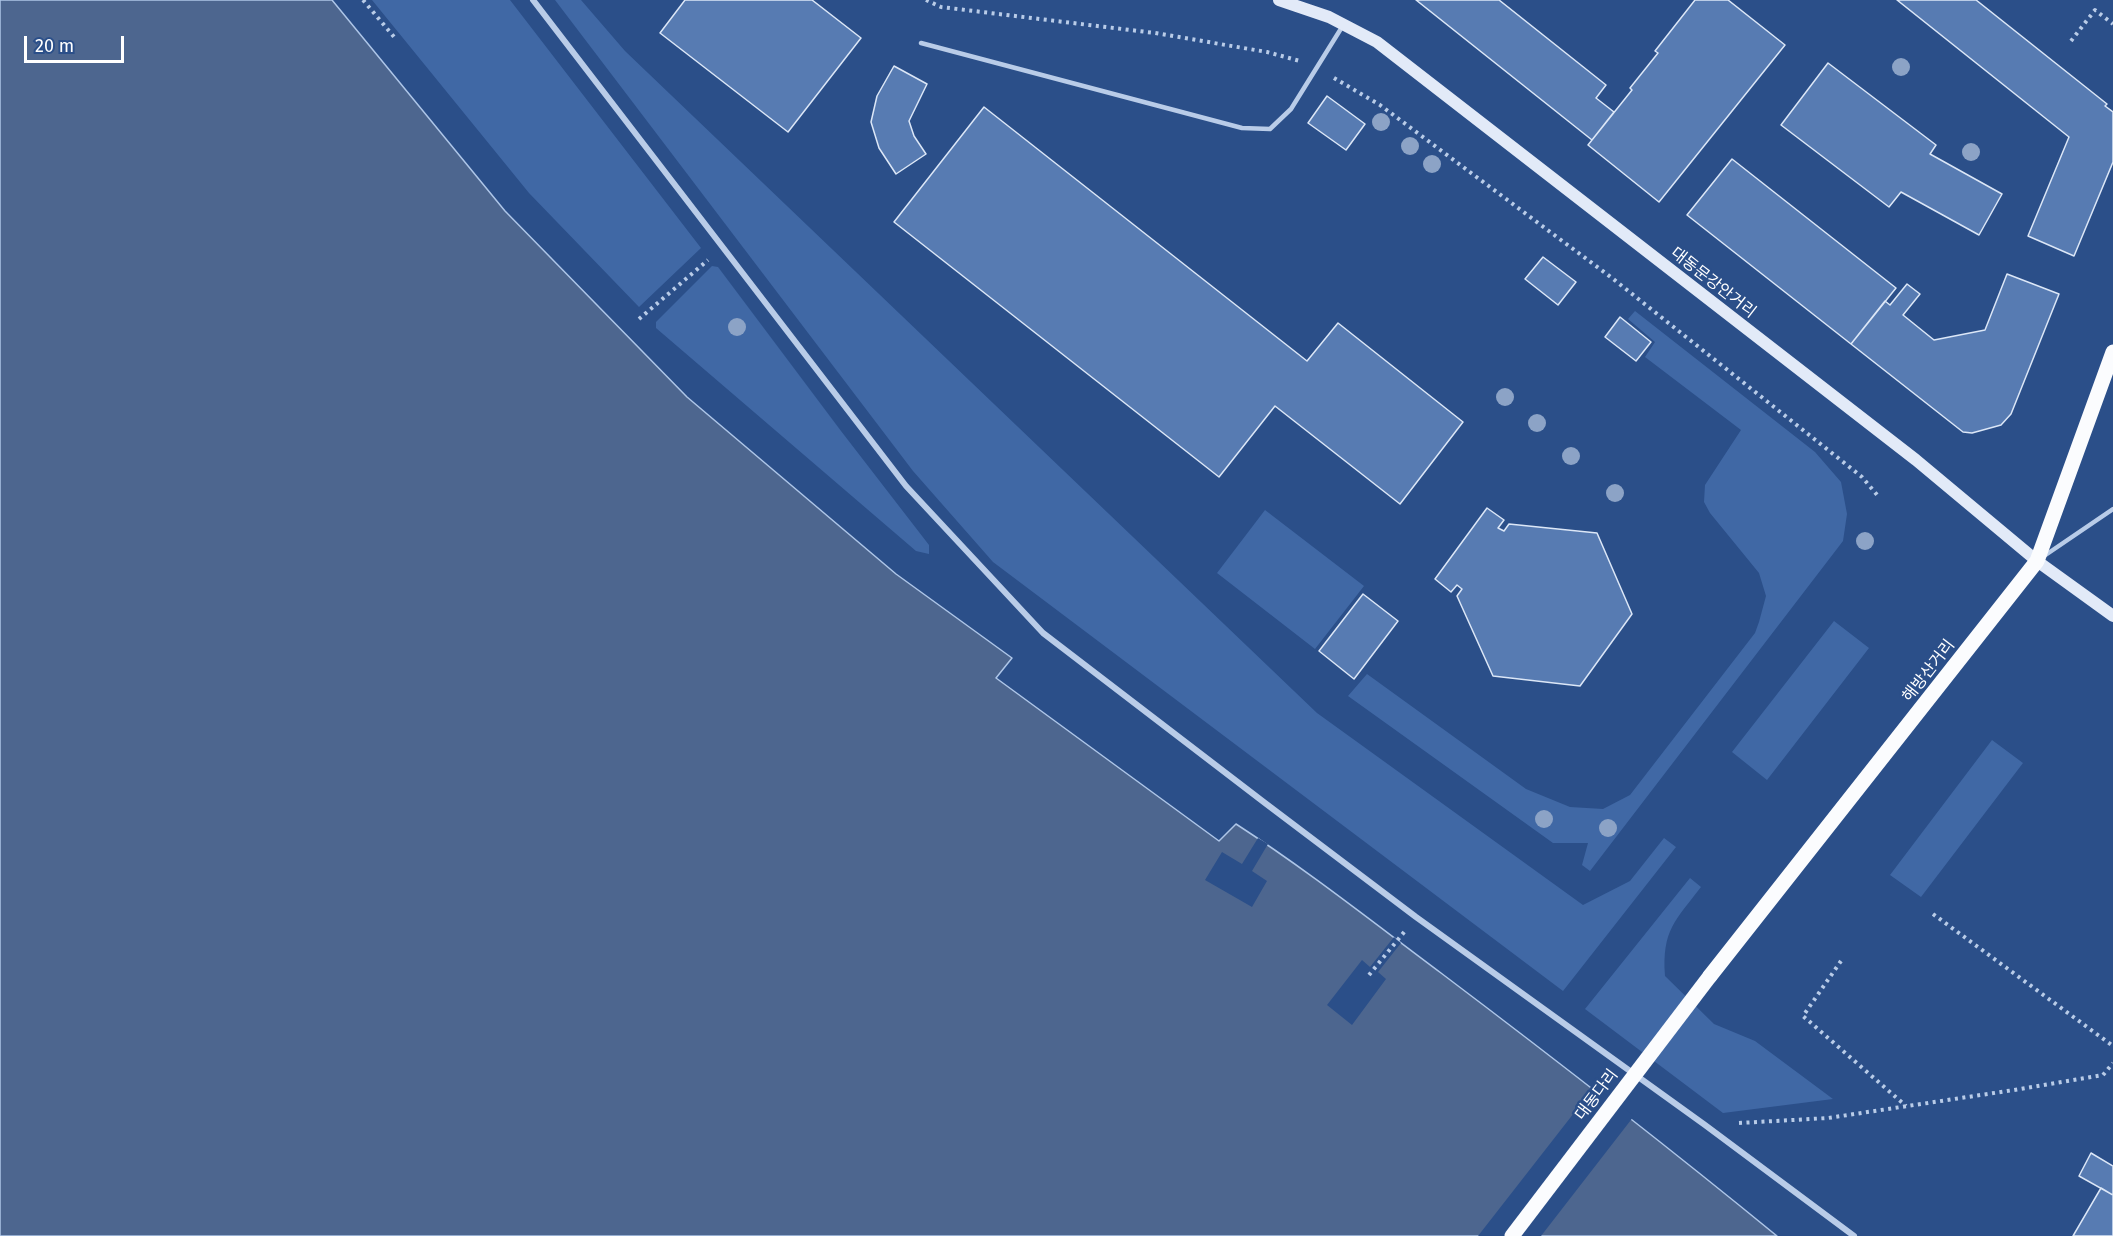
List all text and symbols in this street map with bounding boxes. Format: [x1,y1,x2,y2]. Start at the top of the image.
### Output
scale bar [27,24,128,62]
text: 20 m [35,35,74,57]
street label: 대동문강안거리 [1666,244,1760,322]
street label: 해방산거리 [1899,636,1959,706]
street label: 대동다리 [1572,1066,1622,1124]

